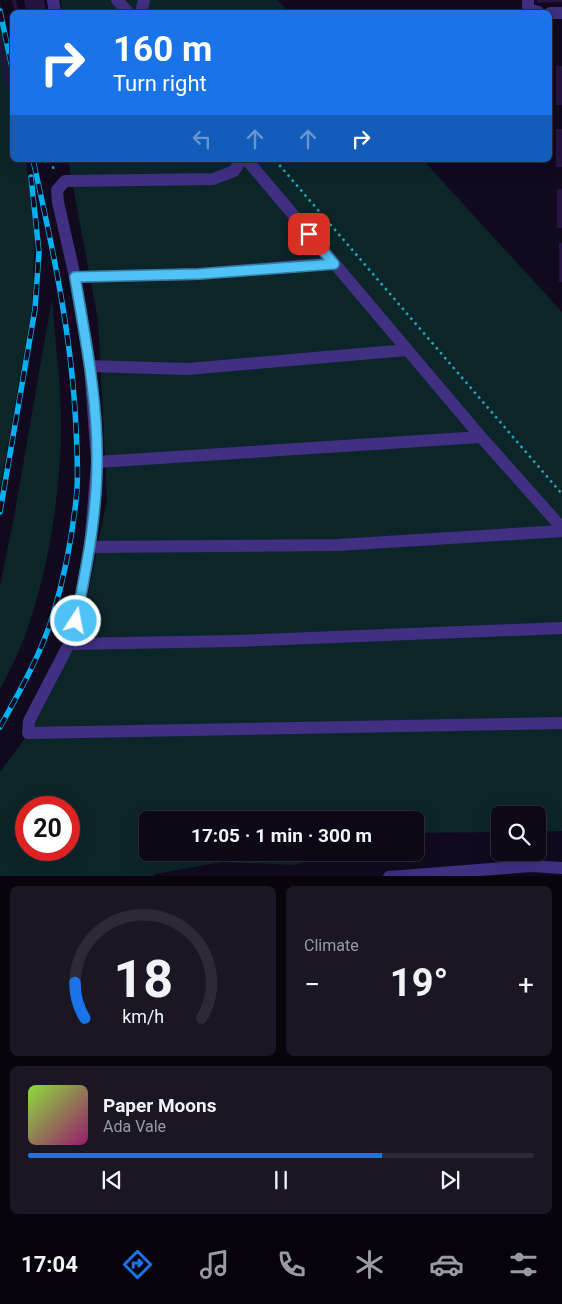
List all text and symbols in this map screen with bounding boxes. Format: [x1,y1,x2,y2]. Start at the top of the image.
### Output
text: 160 m [113,29,212,70]
icon: right [30,30,95,95]
text: Turn right [113,71,207,96]
icon: left [188,125,216,153]
icon: ahead [241,125,269,153]
icon: ahead [294,125,322,153]
icon: right [347,125,375,153]
pin [288,213,330,255]
icon: arrive [295,220,323,248]
position arrow [49,594,101,646]
speed limit sign: 20 [15,796,80,861]
map controls [491,806,546,861]
button: search [491,806,546,861]
text: 17:05 · 1 min · 300 m [191,824,372,847]
text: Climate [304,936,359,955]
text: 18 [113,949,173,1010]
text: 19° [390,961,448,1005]
text: − [304,968,320,1001]
text: + [518,968,534,1001]
text: km/h [122,1006,164,1027]
text: Paper Moons [103,1094,216,1117]
text: Ada Vale [103,1117,166,1136]
icon: previous [98,1166,126,1194]
icon: pause [267,1166,295,1194]
icon: next [436,1166,464,1194]
icon: directions [120,1247,155,1282]
icon: music [197,1247,232,1282]
icon: phone [274,1247,309,1282]
icon: climate [352,1247,387,1282]
icon: car [429,1247,464,1282]
icon: filters [506,1247,541,1282]
text: 17:04 [21,1252,78,1277]

